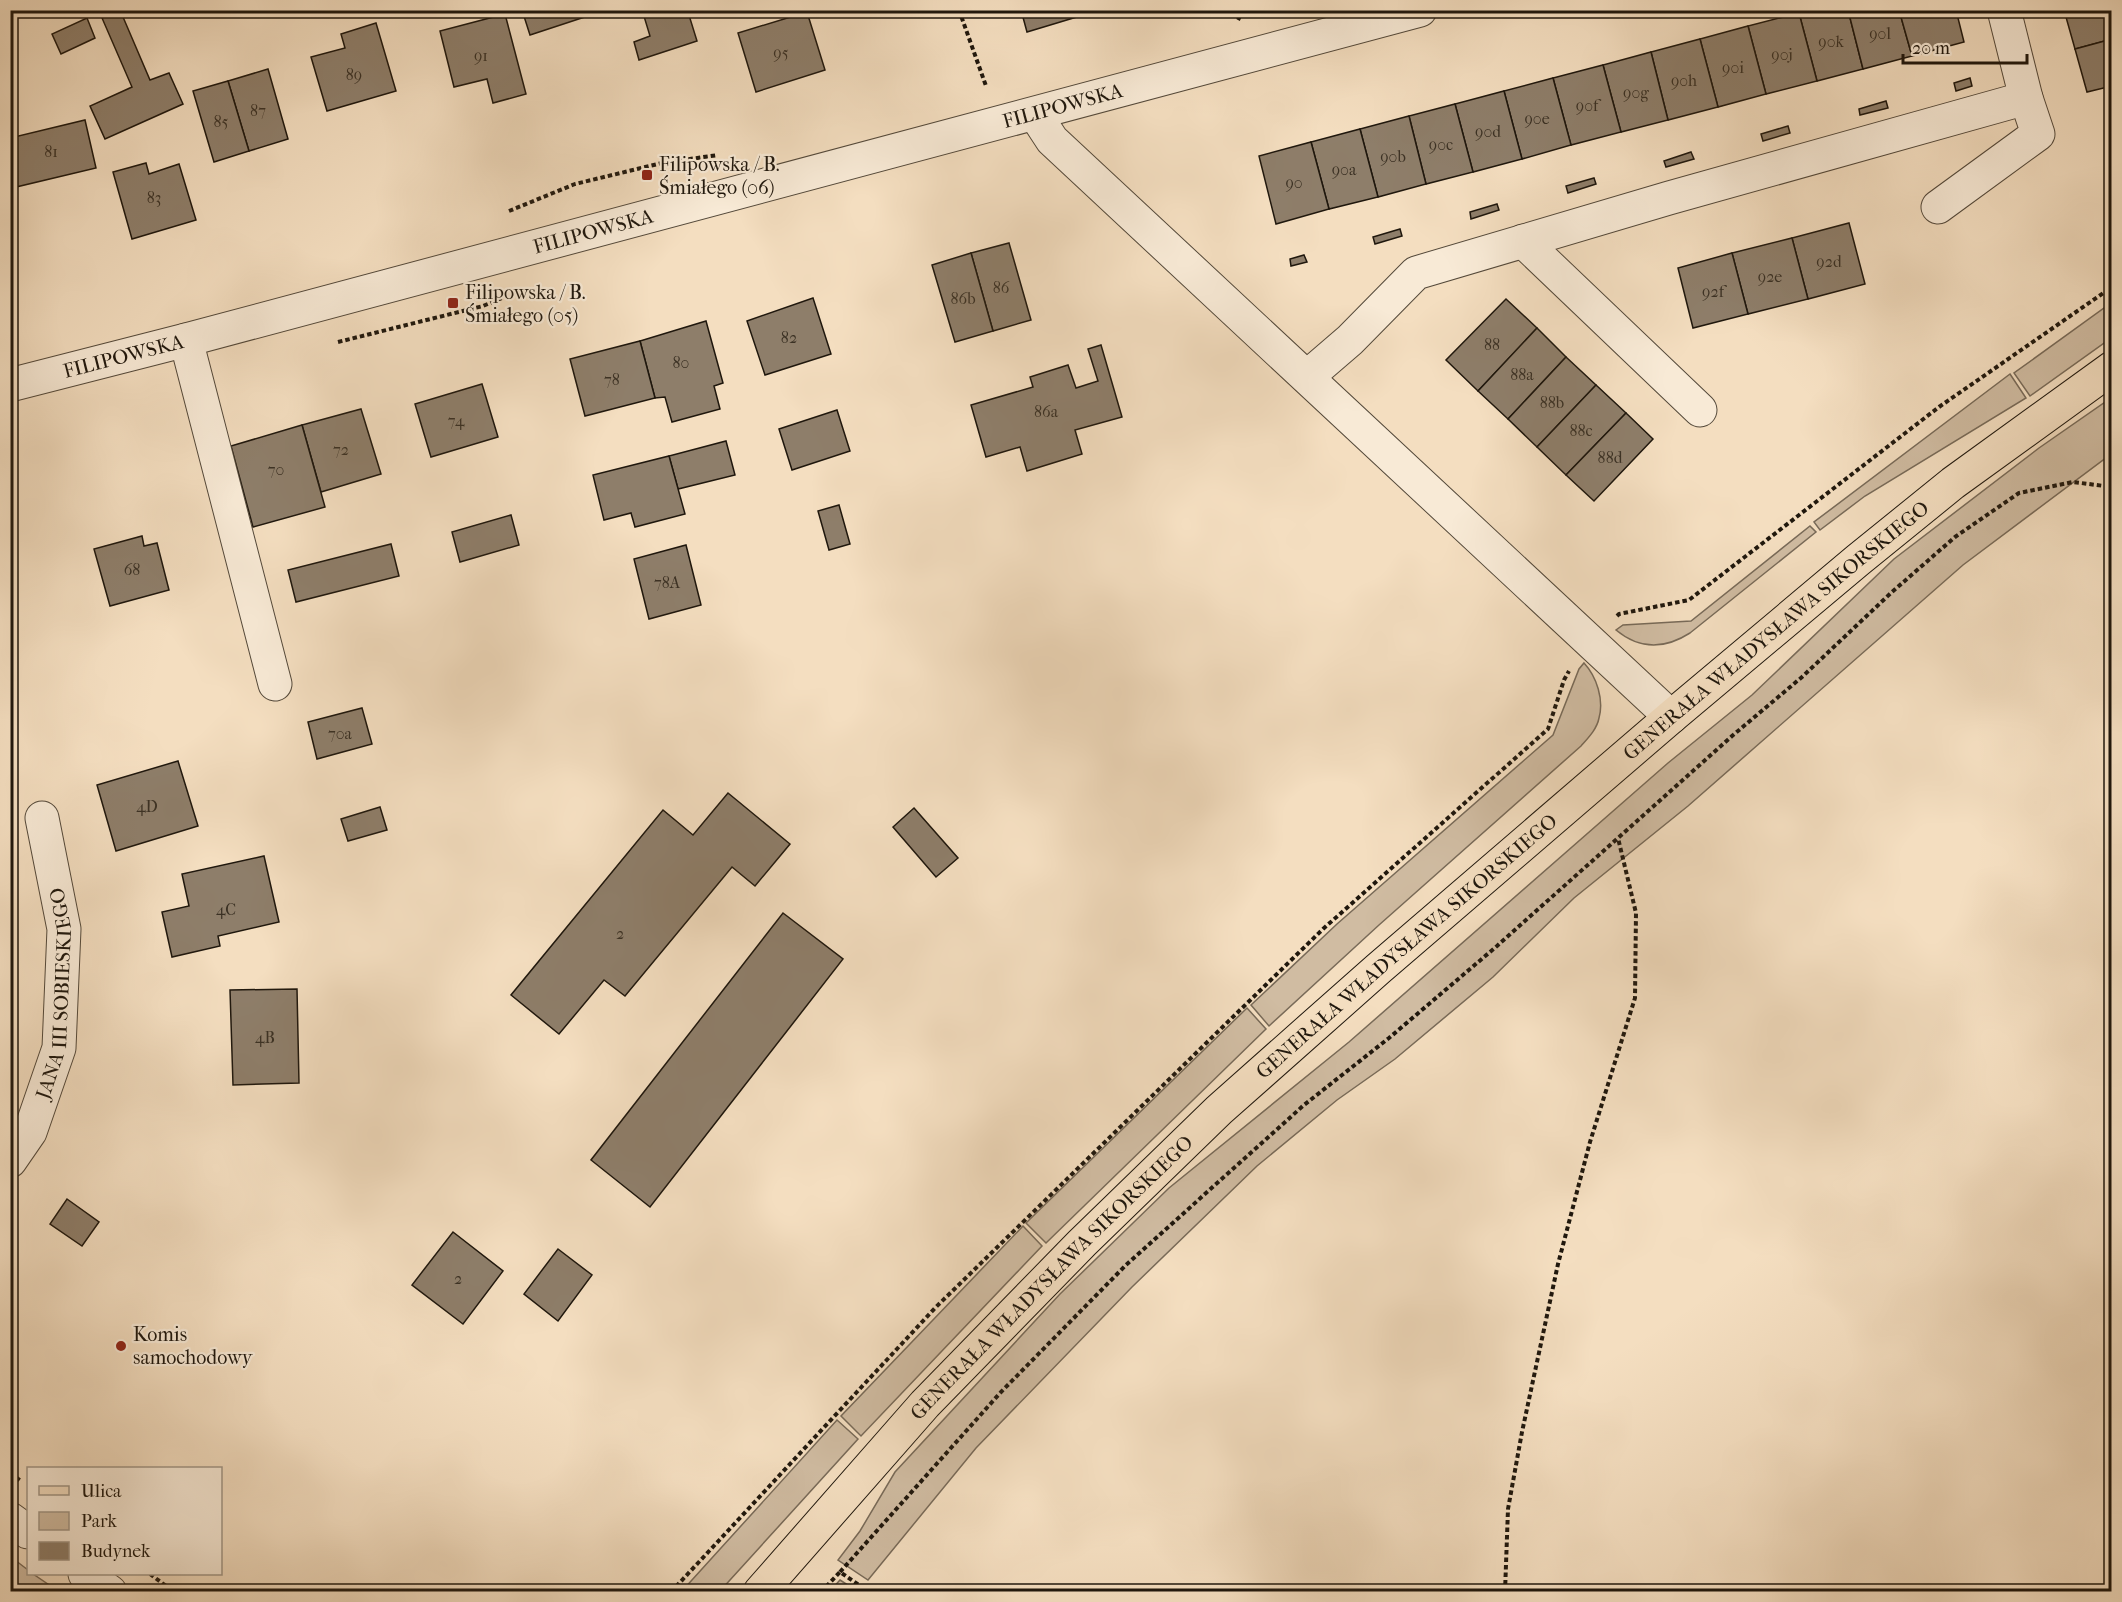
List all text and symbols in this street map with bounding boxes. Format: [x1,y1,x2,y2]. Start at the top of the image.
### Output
house number: 90l [1869,24,1891,43]
scale bar [1903,27,2028,65]
house number: 90k [1818,32,1844,51]
text: 20 m [1912,38,1950,59]
house number: 95 [773,43,789,62]
house number: 90j [1771,45,1793,64]
house number: 91 [474,46,488,65]
house number: 90i [1722,58,1744,77]
house number: 89 [346,65,362,84]
house number: 90h [1671,71,1697,90]
street label: FILIPOWSKA [1000,78,1126,133]
house number: 90g [1623,83,1649,102]
house number: 90f [1576,96,1602,115]
house number: 87 [250,101,266,120]
house number: 90e [1524,109,1550,128]
house number: 85 [214,112,229,131]
house number: 90d [1475,122,1501,141]
house number: 90c [1429,135,1453,154]
house number: 81 [44,142,58,161]
house number: 90b [1380,147,1406,166]
place label: Filipowska / B. Śmiałego (06) [659,153,780,199]
house number: 90a [1332,160,1357,179]
marker: Filipowska / B. Śmiałego (06) [640,168,654,182]
house number: 90 [1285,173,1303,192]
house number: 83 [147,188,161,207]
street label: FILIPOWSKA [531,204,657,258]
house number: 92d [1816,252,1842,271]
house number: 92e [1758,267,1782,286]
house number: 86 [993,278,1010,297]
place label: Filipowska / B. Śmiałego (05) [465,281,586,327]
house number: 92f [1702,282,1728,301]
house number: 86b [950,289,976,308]
marker: Filipowska / B. Śmiałego (05) [446,296,460,310]
house number: 82 [781,328,797,347]
street label: FILIPOWSKA [61,329,187,382]
house number: 88 [1484,335,1500,354]
house number: 80 [673,353,689,372]
house number: 88a [1510,365,1534,384]
house number: 78 [604,370,620,389]
house number: 88b [1540,393,1564,412]
house number: 86a [1034,402,1059,421]
house number: 74 [448,411,465,430]
house number: 88c [1569,421,1593,440]
house number: 72 [333,440,349,459]
house number: 88d [1598,448,1623,467]
house number: 70 [268,460,284,479]
street label: GENERAŁA WŁADYSŁAWA SIKORSKIEGO [1618,496,1933,765]
house number: 68 [124,560,140,579]
house number: 78A [654,573,681,592]
house number: 70a [328,724,353,743]
house number: 4D [136,797,158,816]
street label: GENERAŁA WŁADYSŁAWA SIKORSKIEGO [1251,809,1562,1083]
street label: JANA III SOBIESKIEGO [30,886,75,1104]
house number: 4C [216,900,236,919]
house number: 2 [616,924,624,943]
house number: 4B [255,1028,275,1047]
street label: GENERAŁA WŁADYSŁAWA SIKORSKIEGO [905,1131,1197,1424]
house number: 2 [454,1269,462,1288]
place label: Komis samochodowy [133,1323,254,1369]
marker: Komis samochodowy [114,1339,128,1353]
legend [27,1467,222,1575]
text: Ulica [81,1481,122,1502]
text: Park [81,1511,118,1532]
text: Budynek [81,1541,151,1562]

